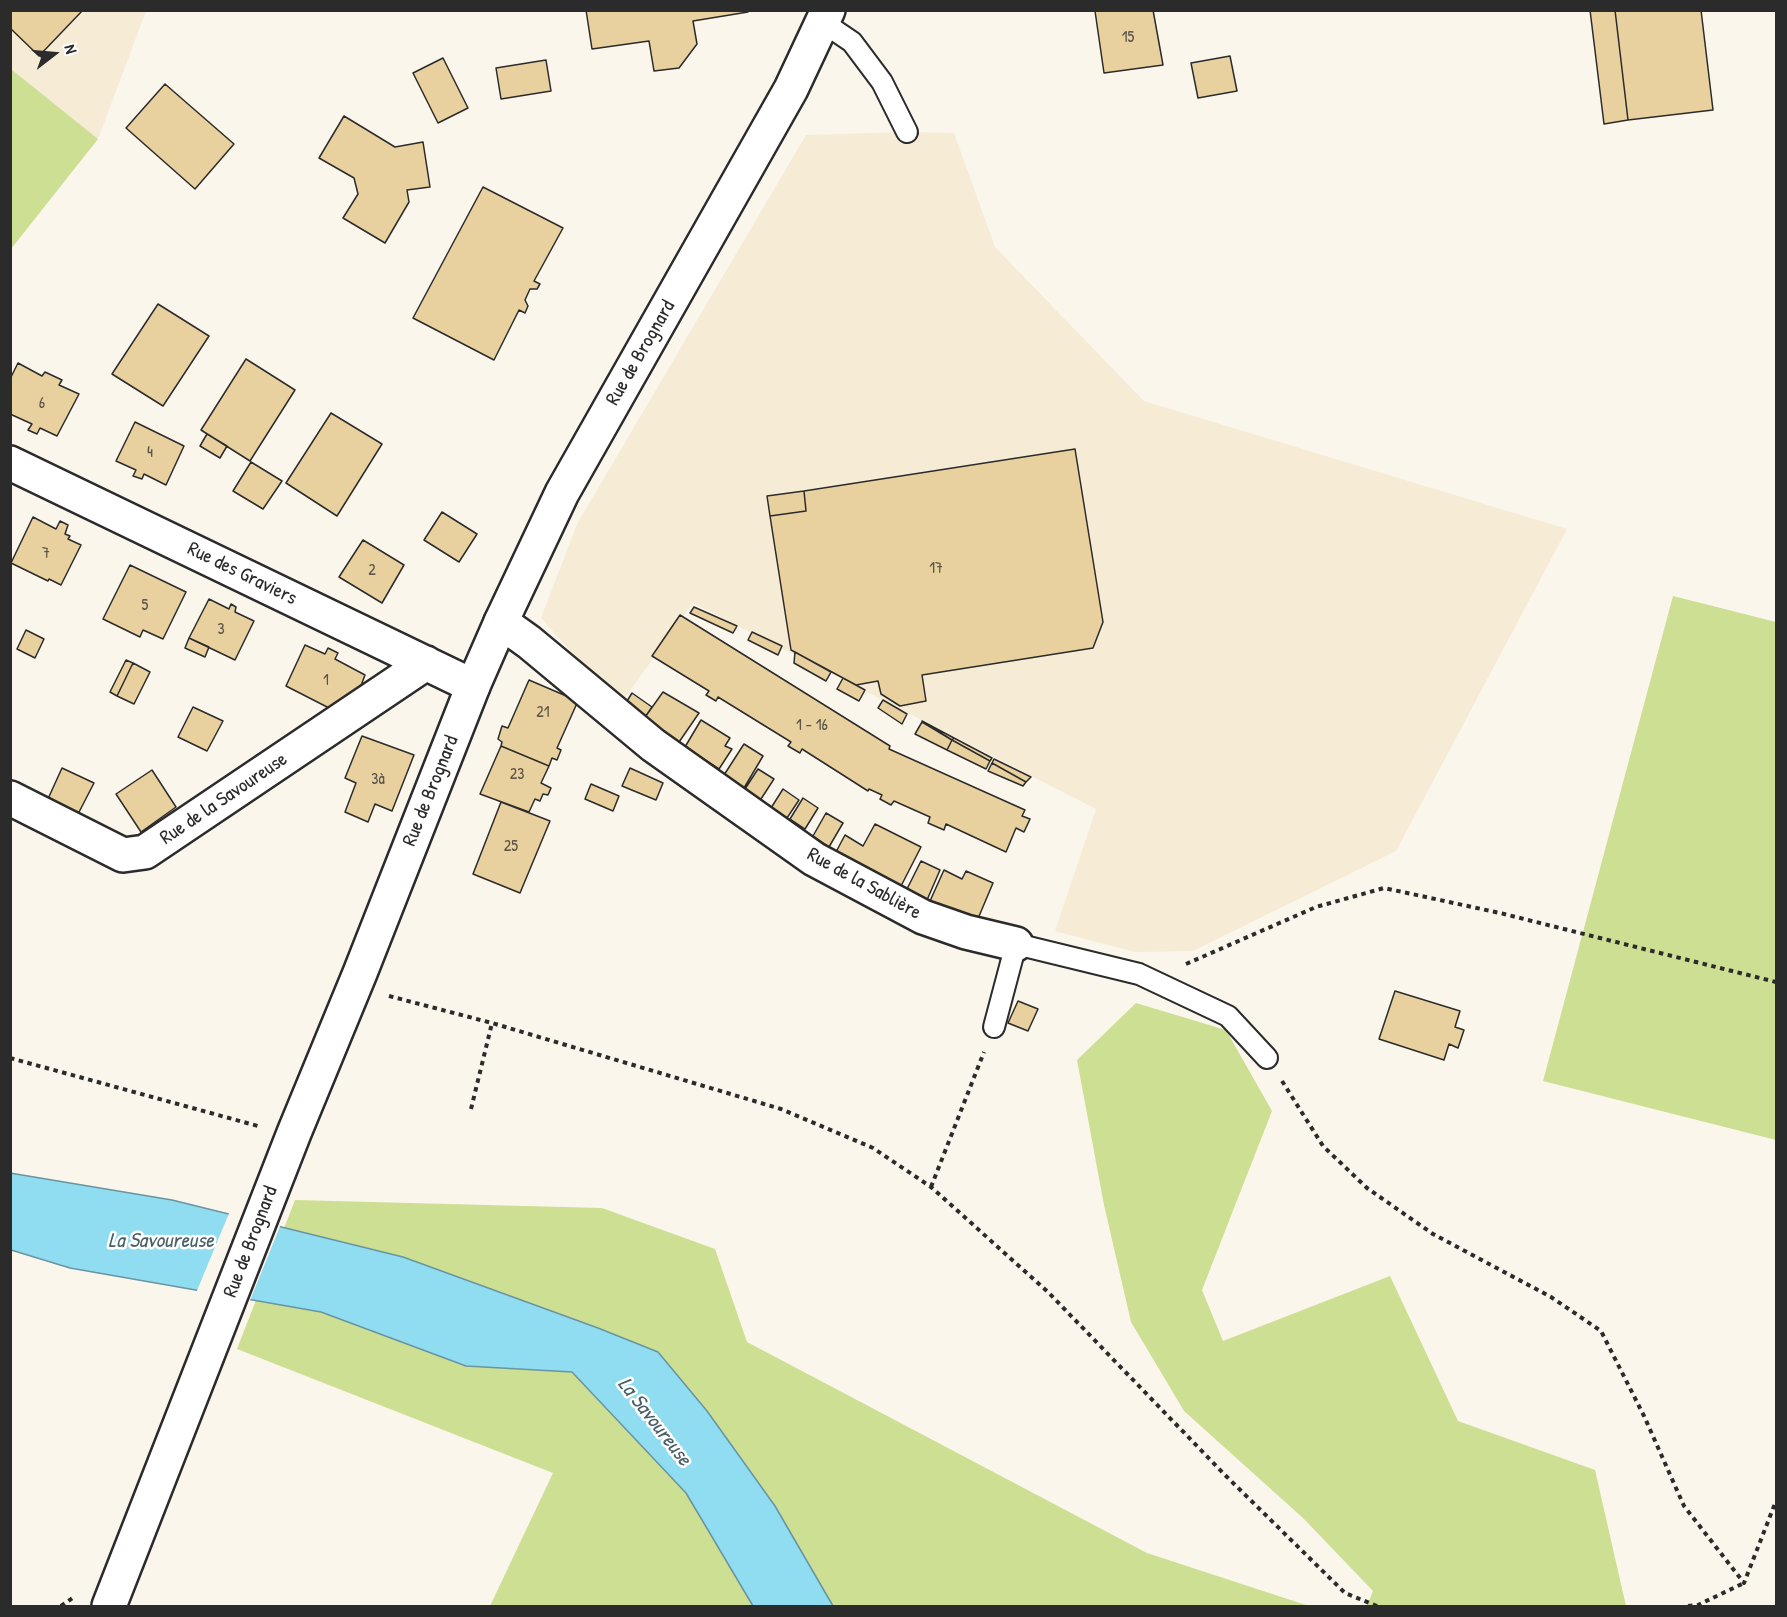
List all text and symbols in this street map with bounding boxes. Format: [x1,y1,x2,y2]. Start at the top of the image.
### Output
north arrow [24,24,84,84]
house number: 15 [1122,28,1134,48]
text: N [60,42,83,56]
street label: Rue de Brognard [601,296,681,410]
house number: 6 [39,394,45,414]
house number: 4 [147,443,153,463]
street label: Rue des Graviers [183,537,301,611]
house number: 7 [42,544,50,564]
house number: 17 [929,559,943,579]
house number: 2 [368,561,376,581]
house number: 5 [142,596,148,616]
house number: 3 [217,620,225,640]
house number: 1 [323,671,329,691]
house number: 21 [536,703,550,723]
house number: 1 - 16 [796,716,828,736]
street label: Rue de Brognard [398,732,464,850]
street label: Rue de la Savoureuse [156,748,292,850]
house number: 23 [510,765,524,785]
house number: 3à [371,770,385,790]
house number: 25 [504,837,518,857]
street label: Rue de la Sablière [803,843,925,925]
street label: Rue de Brognard [219,1183,283,1301]
water label: La Savoureuse [108,1228,214,1254]
water label: La Savoureuse [612,1373,696,1471]

